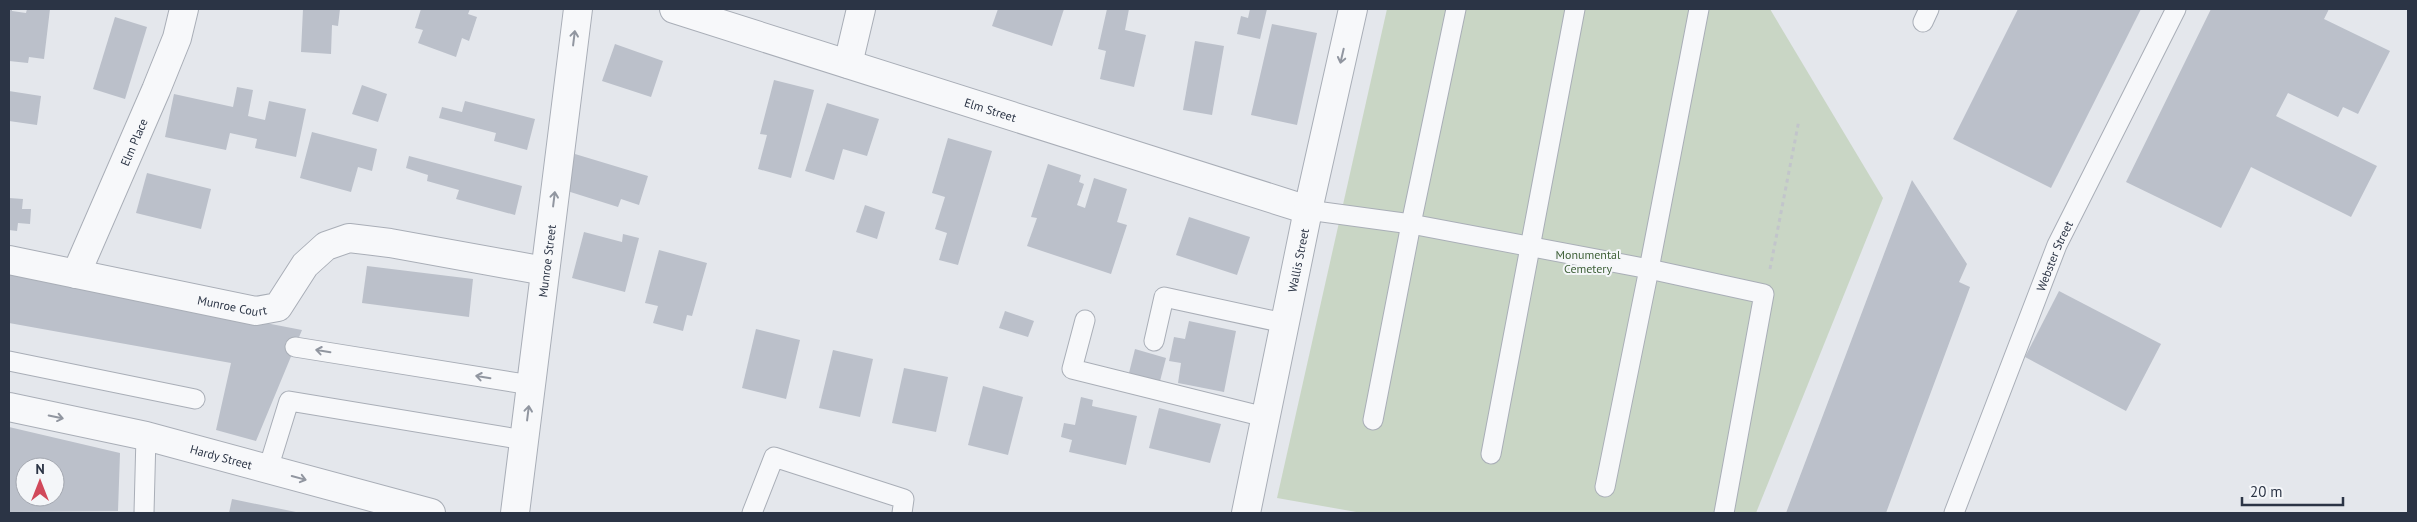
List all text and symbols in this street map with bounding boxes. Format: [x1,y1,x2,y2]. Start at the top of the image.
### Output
one-way arrow [570,30,580,46]
one-way arrow [1337,48,1346,64]
street label: Elm Street [963,94,1018,125]
street label: Elm Place [116,116,150,168]
one-way arrow [549,192,559,208]
street label: Webster Street [2033,218,2076,293]
street label: Munroe Street [535,224,558,298]
street label: Wallis Street [1284,227,1312,293]
park label: Monumental Cemetery [1556,247,1621,276]
street label: Munroe Court [196,292,268,319]
one-way arrow [315,346,331,356]
one-way arrow [475,372,491,382]
one-way arrow [523,405,533,421]
one-way arrow [48,412,64,422]
street label: Hardy Street [189,441,254,472]
north arrow [15,457,65,507]
text: N [35,460,45,478]
one-way arrow [290,473,306,483]
scale bar [2242,474,2343,506]
text: 20 m [2250,482,2283,501]

